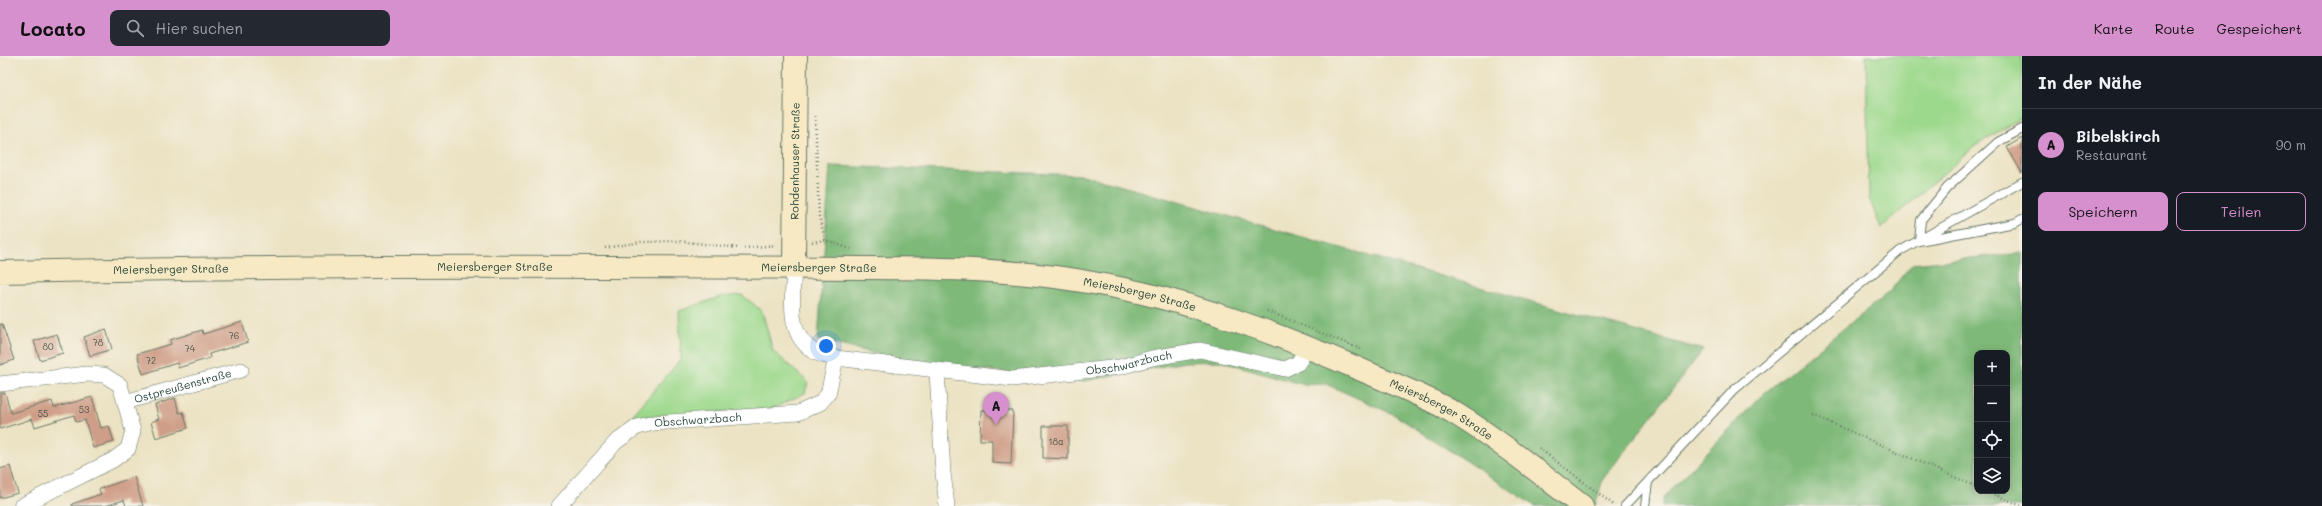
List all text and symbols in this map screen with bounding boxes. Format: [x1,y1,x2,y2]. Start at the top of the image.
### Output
search box [110,10,390,46]
text: Locato [20,16,86,41]
icon: search [124,17,146,39]
text: Hier suchen [156,18,243,38]
text: Karte [2094,19,2133,38]
text: Route [2155,19,2195,38]
text: Gespeichert [2217,19,2302,38]
text: In der Nähe [2038,71,2142,93]
street label: Rohdenhauser Straße [786,102,803,220]
text: Bibelskirch [2076,126,2160,146]
text: A [2046,136,2056,153]
text: 90 m [2276,136,2306,153]
text: Restaurant [2076,146,2147,163]
button: Speichern [2038,192,2168,231]
button: Teilen [2176,192,2306,231]
street label: Meiersberger Straße [437,259,553,274]
street label: Meiersberger Straße [761,259,877,275]
street label: Meiersberger Straße [113,260,229,277]
street label: Meiersberger Straße [1082,273,1198,314]
house number: 76 [229,330,239,341]
your location [816,336,836,356]
house number: 78 [93,337,104,348]
house number: 80 [43,341,54,352]
house number: 74 [185,343,196,354]
street label: Obschwarzbach [1085,347,1173,378]
map controls [1974,350,2010,494]
button: + [1974,350,2010,386]
house number: 72 [146,355,156,366]
street label: Ostpreußenstraße [132,365,233,406]
street label: Meiersberger Straße [1388,375,1496,443]
button: − [1974,386,2010,422]
pin: A [983,392,1009,425]
house number: 53 [79,404,89,415]
house number: 55 [38,408,48,419]
street label: Obschwarzbach [654,409,742,430]
button: locate [1974,422,2010,458]
house number: 18a [1048,436,1064,447]
button: layers [1974,458,2010,494]

